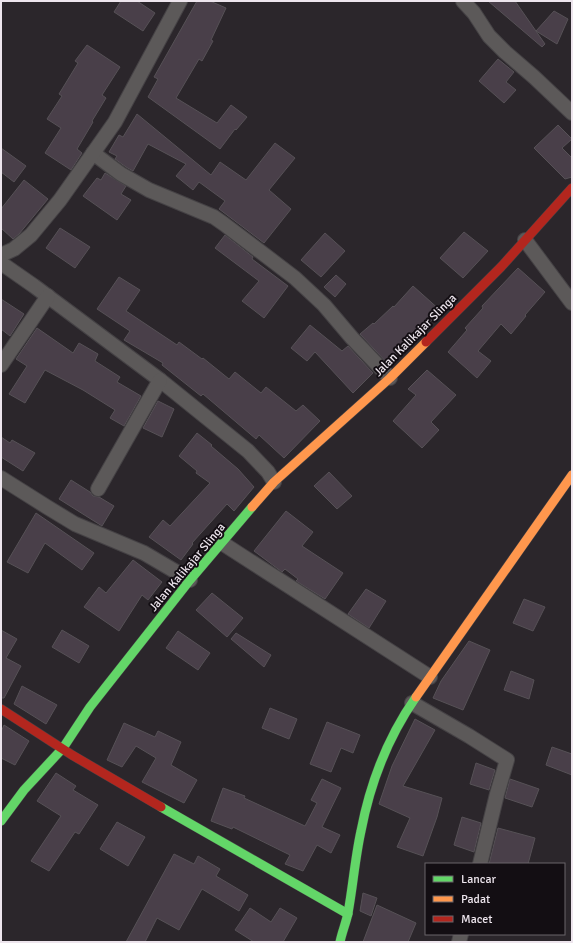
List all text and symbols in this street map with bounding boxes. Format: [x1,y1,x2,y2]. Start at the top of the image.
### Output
street label: Jalan Kalikajar Slinga [371,291,460,380]
street label: Jalan Kalikajar Slinga [146,520,229,615]
legend [425,863,565,935]
text: Lancar [461,872,497,887]
text: Padat [461,892,490,907]
text: Macet [461,912,493,927]

